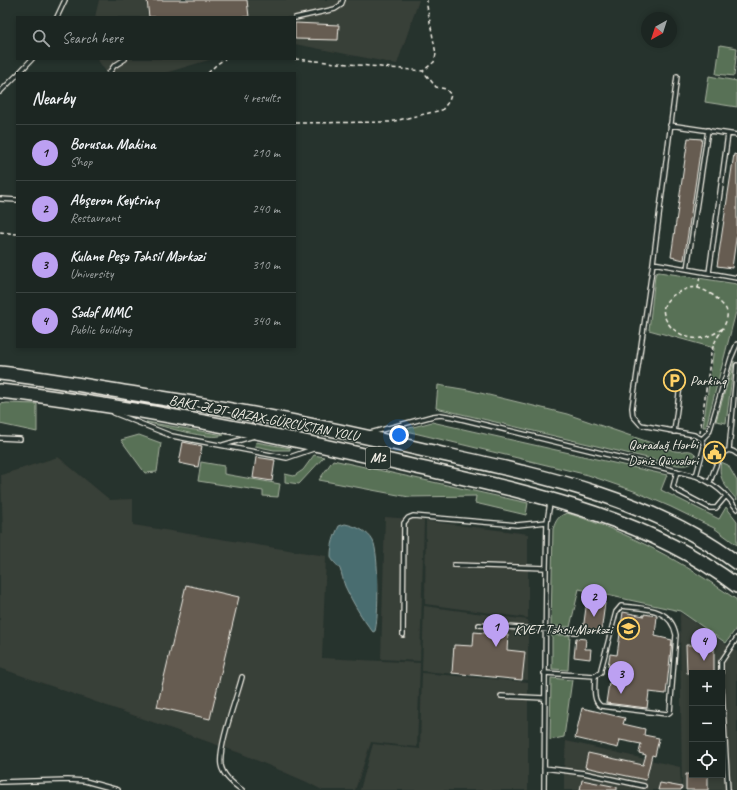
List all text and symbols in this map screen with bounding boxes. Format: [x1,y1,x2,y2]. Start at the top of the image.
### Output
north arrow [641,12,677,48]
search box [16,16,296,60]
icon: search [30,27,52,49]
text: Search here [62,29,123,48]
text: Nearby [32,88,75,109]
text: 4 results [242,90,280,106]
text: Borusan Makina [70,135,156,154]
text: 1 [42,145,48,161]
text: 210 m [252,145,280,161]
text: Shop [70,154,92,170]
text: Abşeron Keytrinq [70,191,159,210]
text: 2 [42,201,48,217]
text: 240 m [252,201,280,217]
text: Restaurant [70,210,120,226]
text: Kulane Peşə Təhsil Mərkəzi [70,247,205,266]
text: 3 [42,257,48,273]
text: 310 m [252,257,280,273]
text: University [70,266,113,282]
text: Sədəf MMC [70,303,131,322]
text: 4 [42,313,48,329]
text: 340 m [252,313,280,329]
text: Public building [70,322,132,338]
parking icon: Parkinq [662,367,688,393]
place label: Parkinq [690,372,727,389]
street label: BAKI-ƏLƏT-QAZAX-GÜRCÜSTAN YOLU [168,391,362,445]
your location [389,425,409,445]
place label: Qaradağ Hərbi Dəniz Qüvvələri [628,436,700,469]
public building icon: Qaradağ Hərbi Dəniz Qüvvələri [701,439,727,465]
road number: M2 [366,447,390,469]
pin: 2 [581,584,607,617]
pin: 1 [483,614,509,647]
school or university icon: KVET Təhsil Mərkəzi [615,616,641,642]
place label: KVET Təhsil Mərkəzi [514,621,614,638]
pin: 4 [691,628,717,661]
pin: 3 [608,661,634,694]
map controls [689,670,725,778]
button: + [689,670,725,706]
button: − [689,706,725,742]
button: locate [689,742,725,778]

